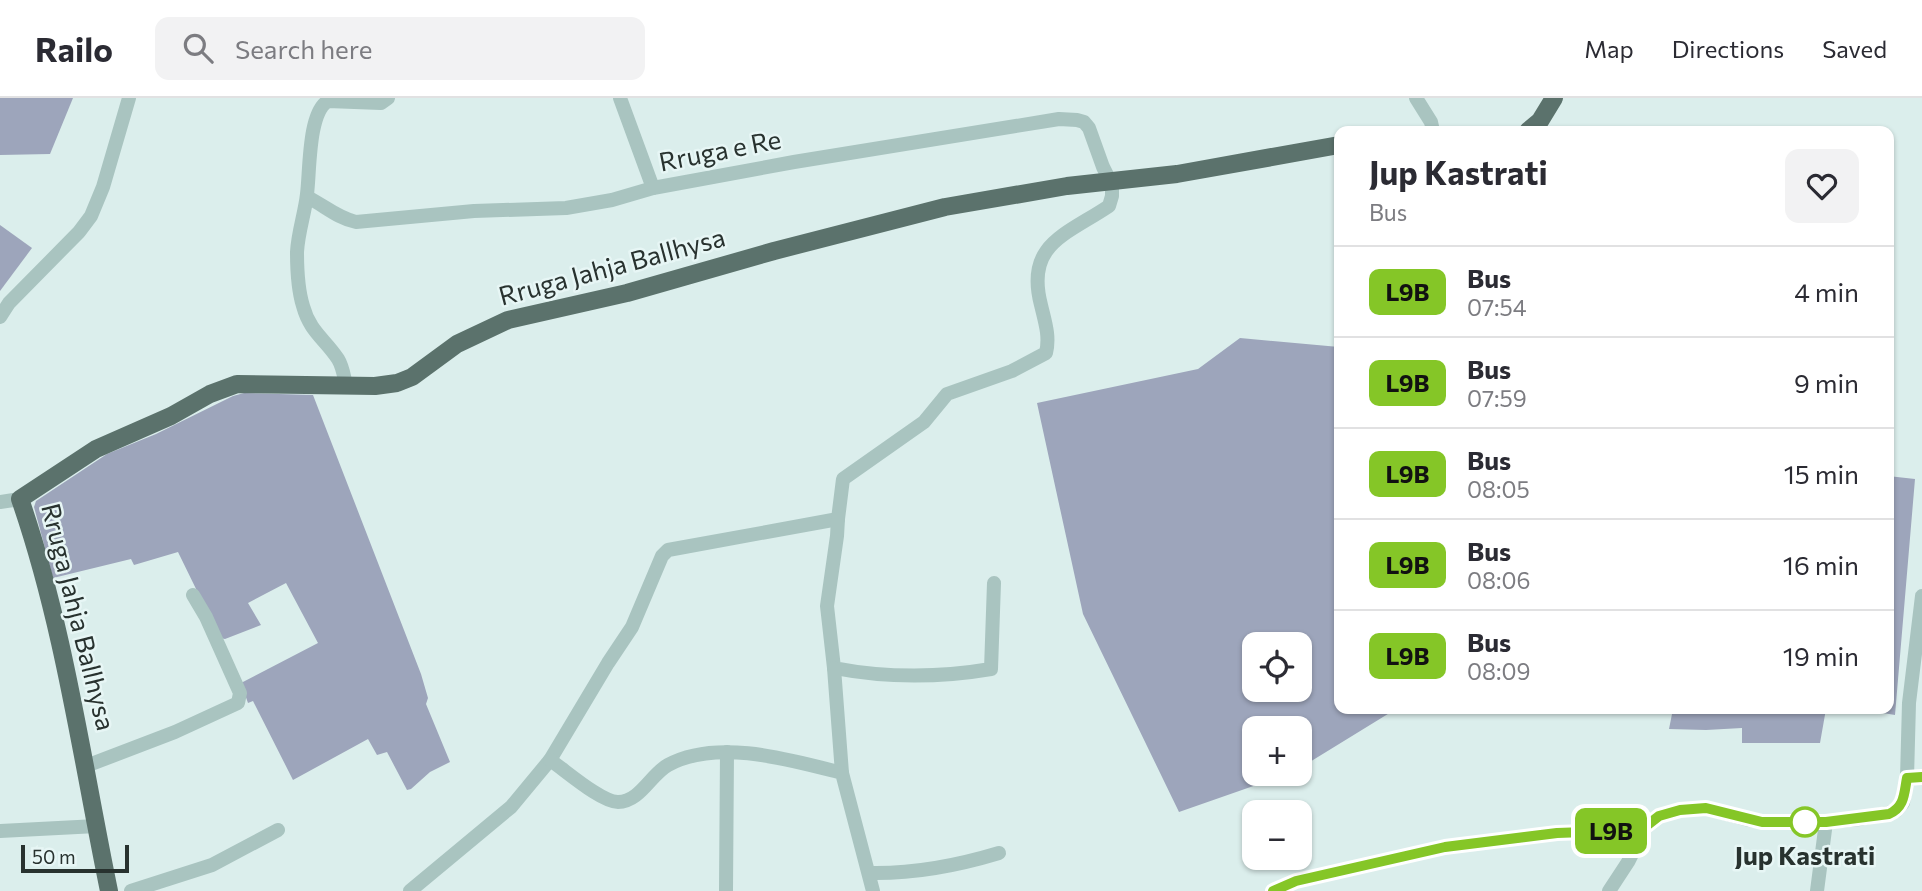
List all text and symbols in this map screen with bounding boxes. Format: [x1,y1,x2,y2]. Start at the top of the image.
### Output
search box [155,17,645,80]
text: Railo [35,28,113,69]
icon: search [179,29,217,67]
text: Search here [235,33,372,64]
text: Map [1584,34,1634,63]
text: Directions [1672,34,1784,63]
text: Saved [1822,34,1887,63]
street label: Rruga e Re [656,123,783,177]
button: heart [1785,149,1859,223]
text: Jup Kastrati [1369,151,1548,192]
text: Bus [1369,198,1407,226]
street label: Rruga Jahja Ballhysa [495,220,728,311]
text: Bus [1467,262,1511,293]
text: 4 min [1794,276,1859,307]
text: L9B [1386,277,1430,306]
text: 07:54 [1467,293,1527,321]
text: Bus [1467,353,1511,384]
text: 9 min [1794,367,1859,398]
text: L9B [1386,368,1430,397]
text: 07:59 [1467,384,1527,412]
text: Bus [1467,444,1511,475]
text: 15 min [1784,458,1859,489]
text: L9B [1386,459,1430,488]
text: 08:05 [1467,475,1530,503]
street label: Rruga Jahja Ballhysa [36,500,123,733]
text: Bus [1467,535,1511,566]
text: 16 min [1783,549,1859,580]
text: L9B [1386,550,1430,579]
text: 08:06 [1467,566,1530,594]
text: Bus [1467,626,1511,657]
map controls [1242,632,1312,870]
button: locate [1242,632,1312,702]
text: 19 min [1783,640,1859,671]
text: L9B [1386,641,1430,670]
text: 08:09 [1467,657,1530,685]
button: + [1242,716,1312,786]
button: − [1242,800,1312,870]
marker: Jup Kastrati [1790,807,1820,837]
line badge: L9B [1571,808,1651,854]
text: L9B [1589,816,1633,845]
place label: Jup Kastrati [1735,839,1875,870]
scale bar [21,842,130,874]
text: 50 m [32,845,76,868]

